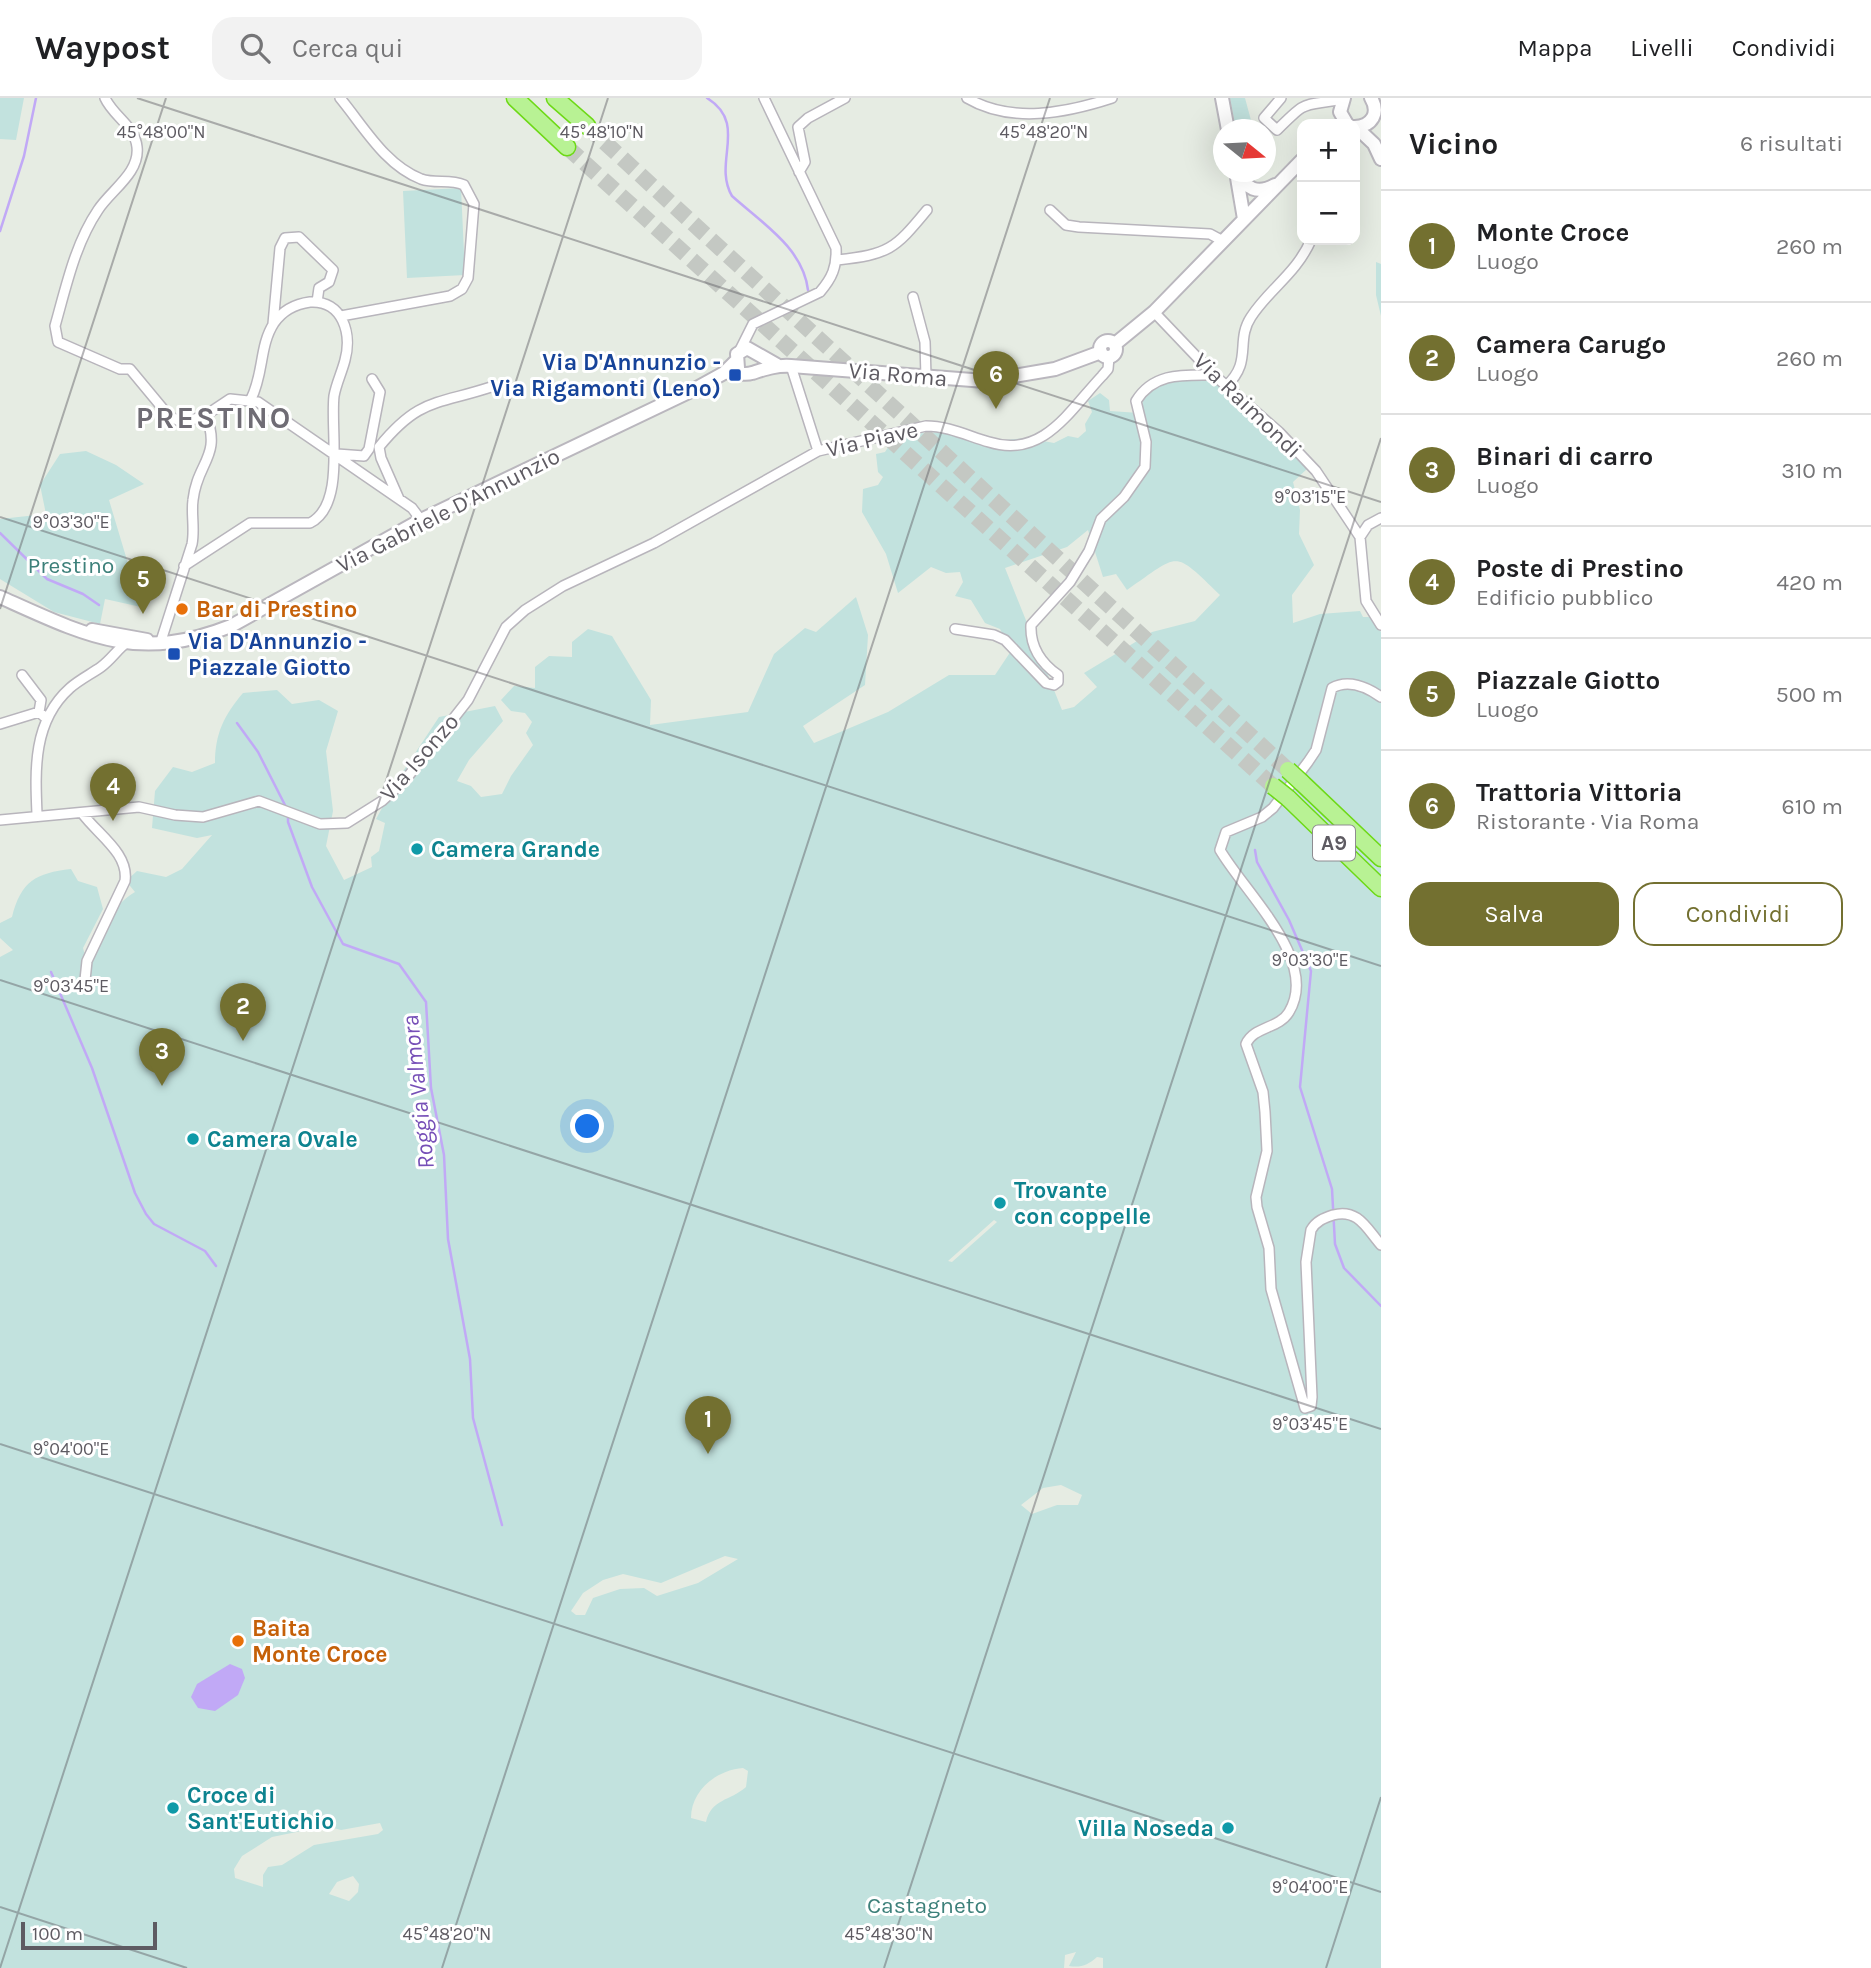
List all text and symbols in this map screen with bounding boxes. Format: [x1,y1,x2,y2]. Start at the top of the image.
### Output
search box [212,17,702,80]
text: Waypost [35,29,170,67]
icon: search [236,29,274,67]
text: Cerca qui [292,33,403,64]
text: Mappa [1518,34,1592,62]
text: Livelli [1630,34,1694,62]
text: Condividi [1732,34,1836,62]
north arrow [1213,119,1276,182]
map controls [1297,119,1360,245]
button: + [1297,119,1360,182]
text: 45°48'00"N [116,121,206,143]
text: 45°48'10"N [560,121,644,143]
text: 45°48'20"N [1000,121,1088,143]
text: Vicino [1409,126,1498,162]
text: 6 risultati [1740,130,1843,157]
button: − [1297,182,1360,245]
text: Monte Croce [1476,217,1629,248]
text: 1 [1428,233,1436,260]
text: 260 m [1776,233,1843,260]
text: Luogo [1476,248,1539,275]
text: Camera Carugo [1476,329,1666,360]
text: 2 [1425,345,1439,372]
text: 260 m [1776,345,1843,372]
street label: Via Raimondi [1188,347,1307,464]
place label: Via D'Annunzio - Via Rigamonti (Leno) [490,349,721,402]
pin: 6 [973,351,1019,409]
street label: Via Roma [848,357,948,392]
text: Luogo [1476,360,1539,387]
marker: Via D'Annunzio - Via Rigamonti (Leno) [727,367,743,383]
district label: PRESTINO [136,400,292,436]
street label: Via Piave [824,416,921,463]
text: Binari di carro [1476,441,1653,472]
street label: Via Gabriele D'Annunzio [332,442,564,579]
text: 3 [1425,457,1439,484]
text: 310 m [1781,457,1843,484]
text: Luogo [1476,472,1539,499]
text: 9°03'15"E [1274,486,1346,508]
text: 9°03'30"E [32,511,110,533]
park label: Prestino [28,552,114,579]
text: Poste di Prestino [1476,553,1684,584]
pin: 5 [120,556,166,614]
text: 4 [1425,569,1439,596]
text: 420 m [1776,569,1843,596]
text: Edificio pubblico [1476,584,1653,611]
place label: Bar di Prestino [196,596,357,623]
marker: Bar di Prestino [174,601,190,617]
place label: Via D'Annunzio - Piazzale Giotto [188,628,367,681]
marker: Via D'Annunzio - Piazzale Giotto [166,646,182,662]
text: Piazzale Giotto [1476,665,1660,696]
text: 5 [1425,681,1439,708]
text: 500 m [1776,681,1843,708]
text: Luogo [1476,696,1539,723]
street label: Via Isonzo [374,708,464,806]
pin: 4 [90,763,136,821]
text: Trattoria Vittoria [1476,777,1682,808]
text: 6 [1425,793,1439,820]
text: 610 m [1782,793,1843,820]
text: Ristorante · Via Roma [1476,808,1699,835]
road number: A9 [1313,826,1355,860]
place label: Camera Grande [431,836,600,863]
marker: Camera Grande [409,841,425,857]
button: Salva [1409,882,1619,946]
button: Condividi [1633,882,1843,946]
text: 9°03'30"E [1271,949,1349,971]
text: 9°03'45"E [33,975,109,997]
pin: 2 [220,983,266,1041]
water label: Roggia Valmora [396,1013,440,1171]
pin: 3 [139,1028,185,1086]
your location [570,1109,604,1143]
place label: Camera Ovale [207,1126,358,1153]
marker: Camera Ovale [185,1131,201,1147]
place label: Trovante con coppelle [1014,1177,1151,1230]
marker: Trovante con coppelle [992,1195,1008,1211]
pin: 1 [685,1396,731,1454]
text: 9°03'45"E [1272,1413,1348,1435]
text: 9°04'00"E [33,1438,109,1460]
place label: Baita Monte Croce [252,1615,388,1668]
marker: Baita Monte Croce [230,1633,246,1649]
place label: Croce di Sant'Eutichio [187,1782,334,1835]
marker: Croce di Sant'Eutichio [165,1800,181,1816]
place label: Villa Noseda [1078,1815,1214,1842]
marker: Villa Noseda [1220,1820,1236,1836]
text: 9°04'00"E [1272,1876,1348,1898]
park label: Castagneto [867,1892,987,1919]
scale bar [21,1919,158,1951]
text: 100 m [32,1923,83,1945]
text: 45°48'20"N [403,1923,491,1945]
text: 45°48'30"N [844,1923,934,1945]

